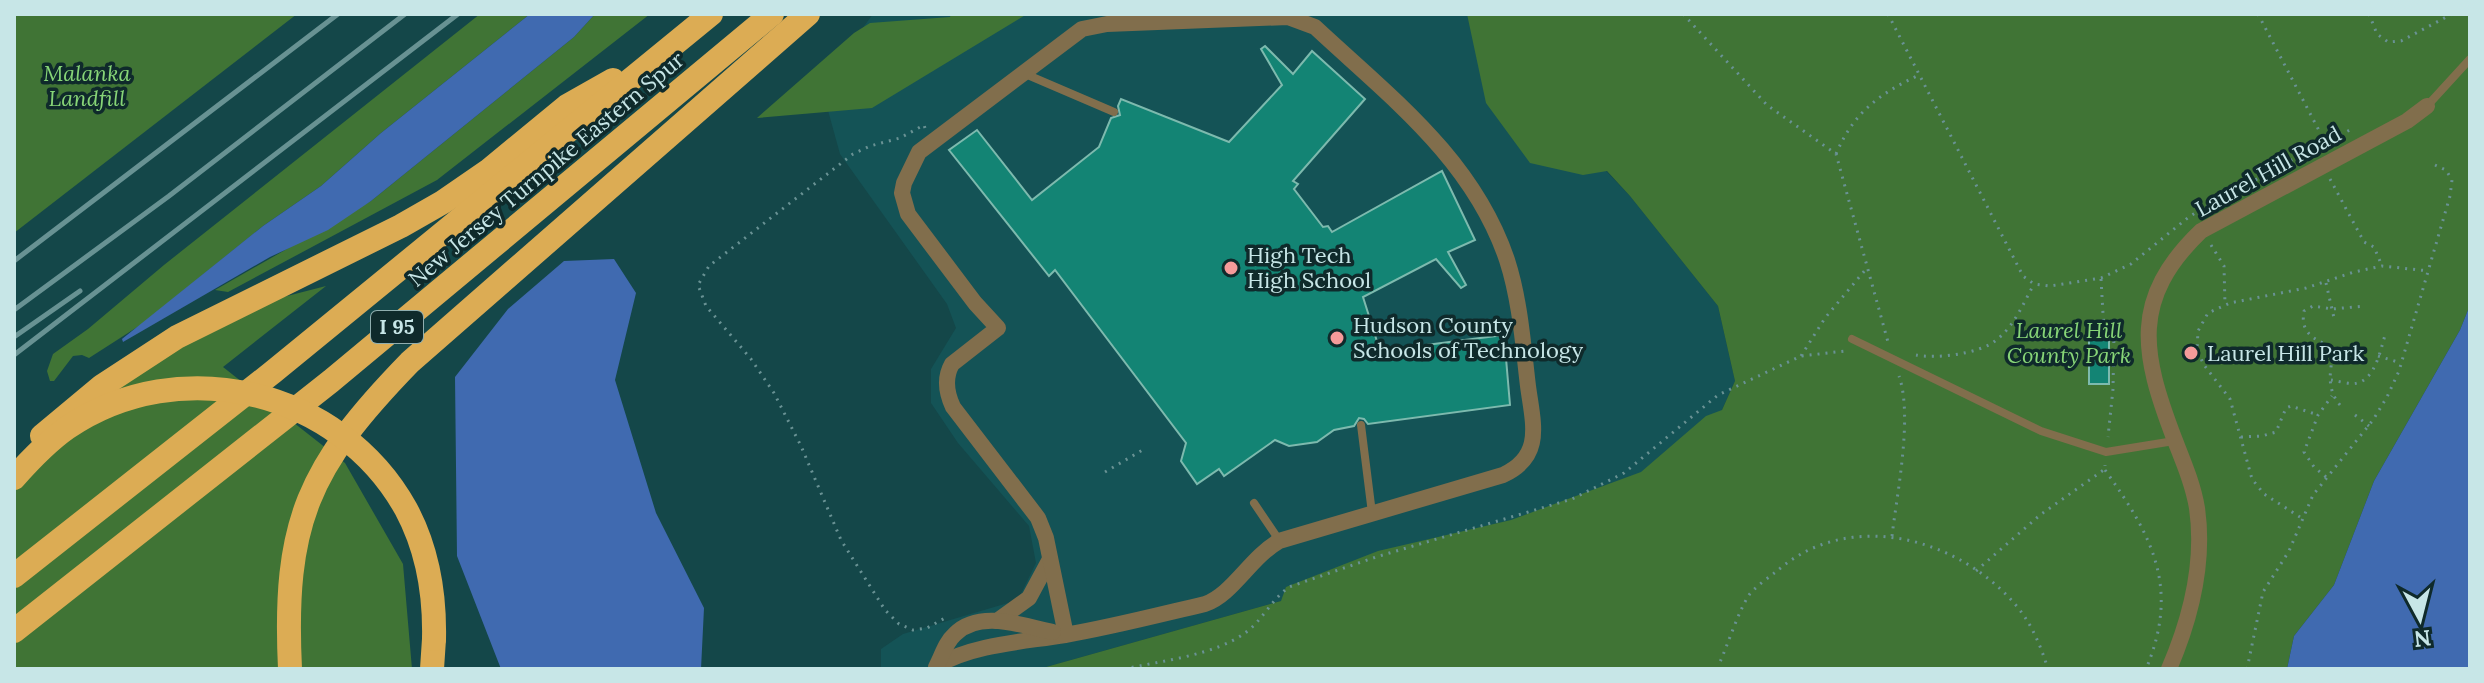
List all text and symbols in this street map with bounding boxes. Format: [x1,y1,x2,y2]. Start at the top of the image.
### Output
street label: New Jersey Turnpike Eastern Spur [402,45,690,293]
park label: Malanka Landfill [43,59,132,112]
street label: Laurel Hill Road [2190,119,2346,223]
place label: High Tech High School [1247,241,1371,294]
marker: High Tech High School [1222,259,1240,277]
road number: I 95 [371,311,423,343]
place label: Hudson County Schools of Technology [1353,311,1583,364]
park label: Laurel Hill County Park [2007,316,2131,369]
marker: Hudson County Schools of Technology [1328,329,1346,347]
place label: Laurel Hill Park [2207,339,2365,367]
marker: Laurel Hill Park [2182,344,2200,362]
north arrow [2380,579,2460,659]
text: N [2412,624,2433,654]

